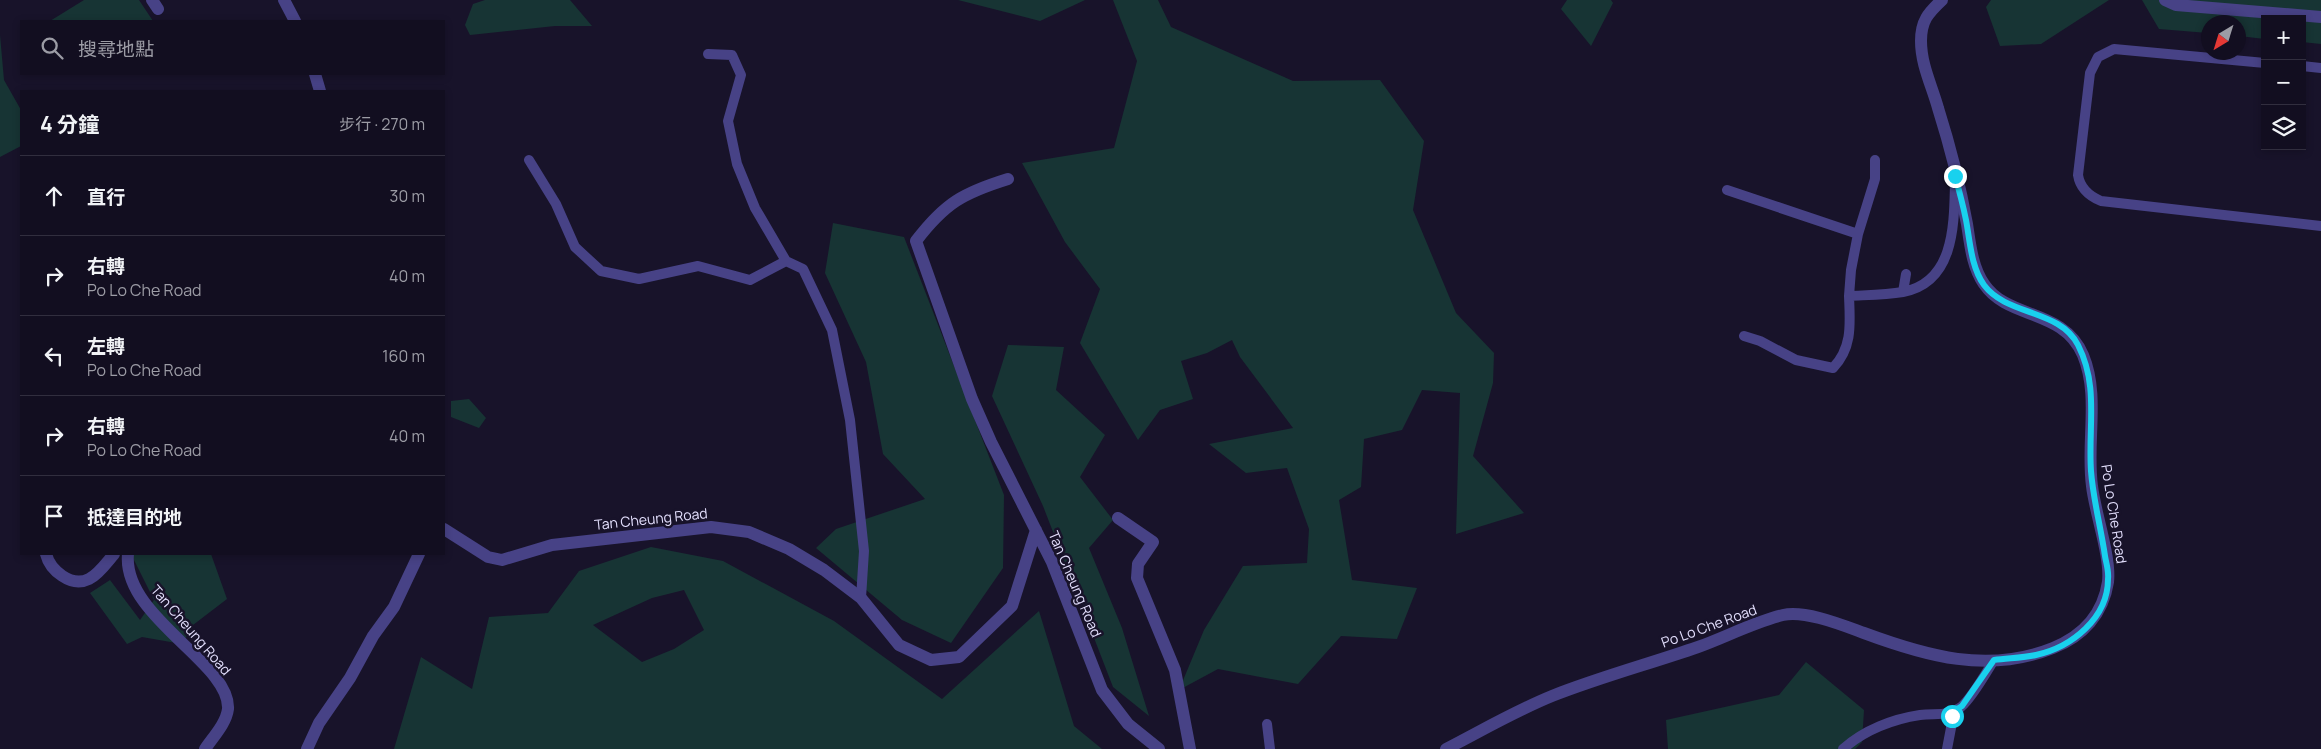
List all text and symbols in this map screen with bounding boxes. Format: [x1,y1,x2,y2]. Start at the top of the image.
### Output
north arrow [2201,15,2246,60]
map controls [2261,15,2306,150]
button: + [2261,15,2306,60]
search box [20,20,445,75]
icon: search [38,34,66,62]
text: 搜尋地點 [78,36,154,62]
button: − [2261,60,2306,105]
button: layers [2261,105,2306,150]
text: 4 分鐘 [40,110,99,138]
text: 步行 · 270 m [339,113,425,135]
route end [1944,165,1967,188]
icon: ahead [40,182,68,210]
text: 直行 [87,184,125,210]
text: 30 m [390,185,425,207]
text: 右轉 [87,253,125,279]
icon: right [40,262,68,290]
text: 40 m [389,265,425,287]
text: Po Lo Che Road [87,279,202,301]
text: 左轉 [87,333,125,359]
icon: left [40,342,68,370]
text: 160 m [382,345,425,367]
text: Po Lo Che Road [87,359,202,381]
text: 右轉 [87,413,125,439]
icon: right [40,422,68,450]
text: 40 m [389,425,425,447]
text: Po Lo Che Road [87,439,202,461]
street label: Po Lo Che Road [2097,463,2132,565]
icon: arrive [40,502,68,530]
street label: Tan Cheung Road [593,503,708,534]
text: 抵達目的地 [87,504,182,530]
street label: Tan Cheung Road [1045,528,1106,640]
street label: Tan Cheung Road [147,581,236,679]
street label: Po Lo Che Road [1658,599,1759,652]
route start [1941,705,1964,728]

